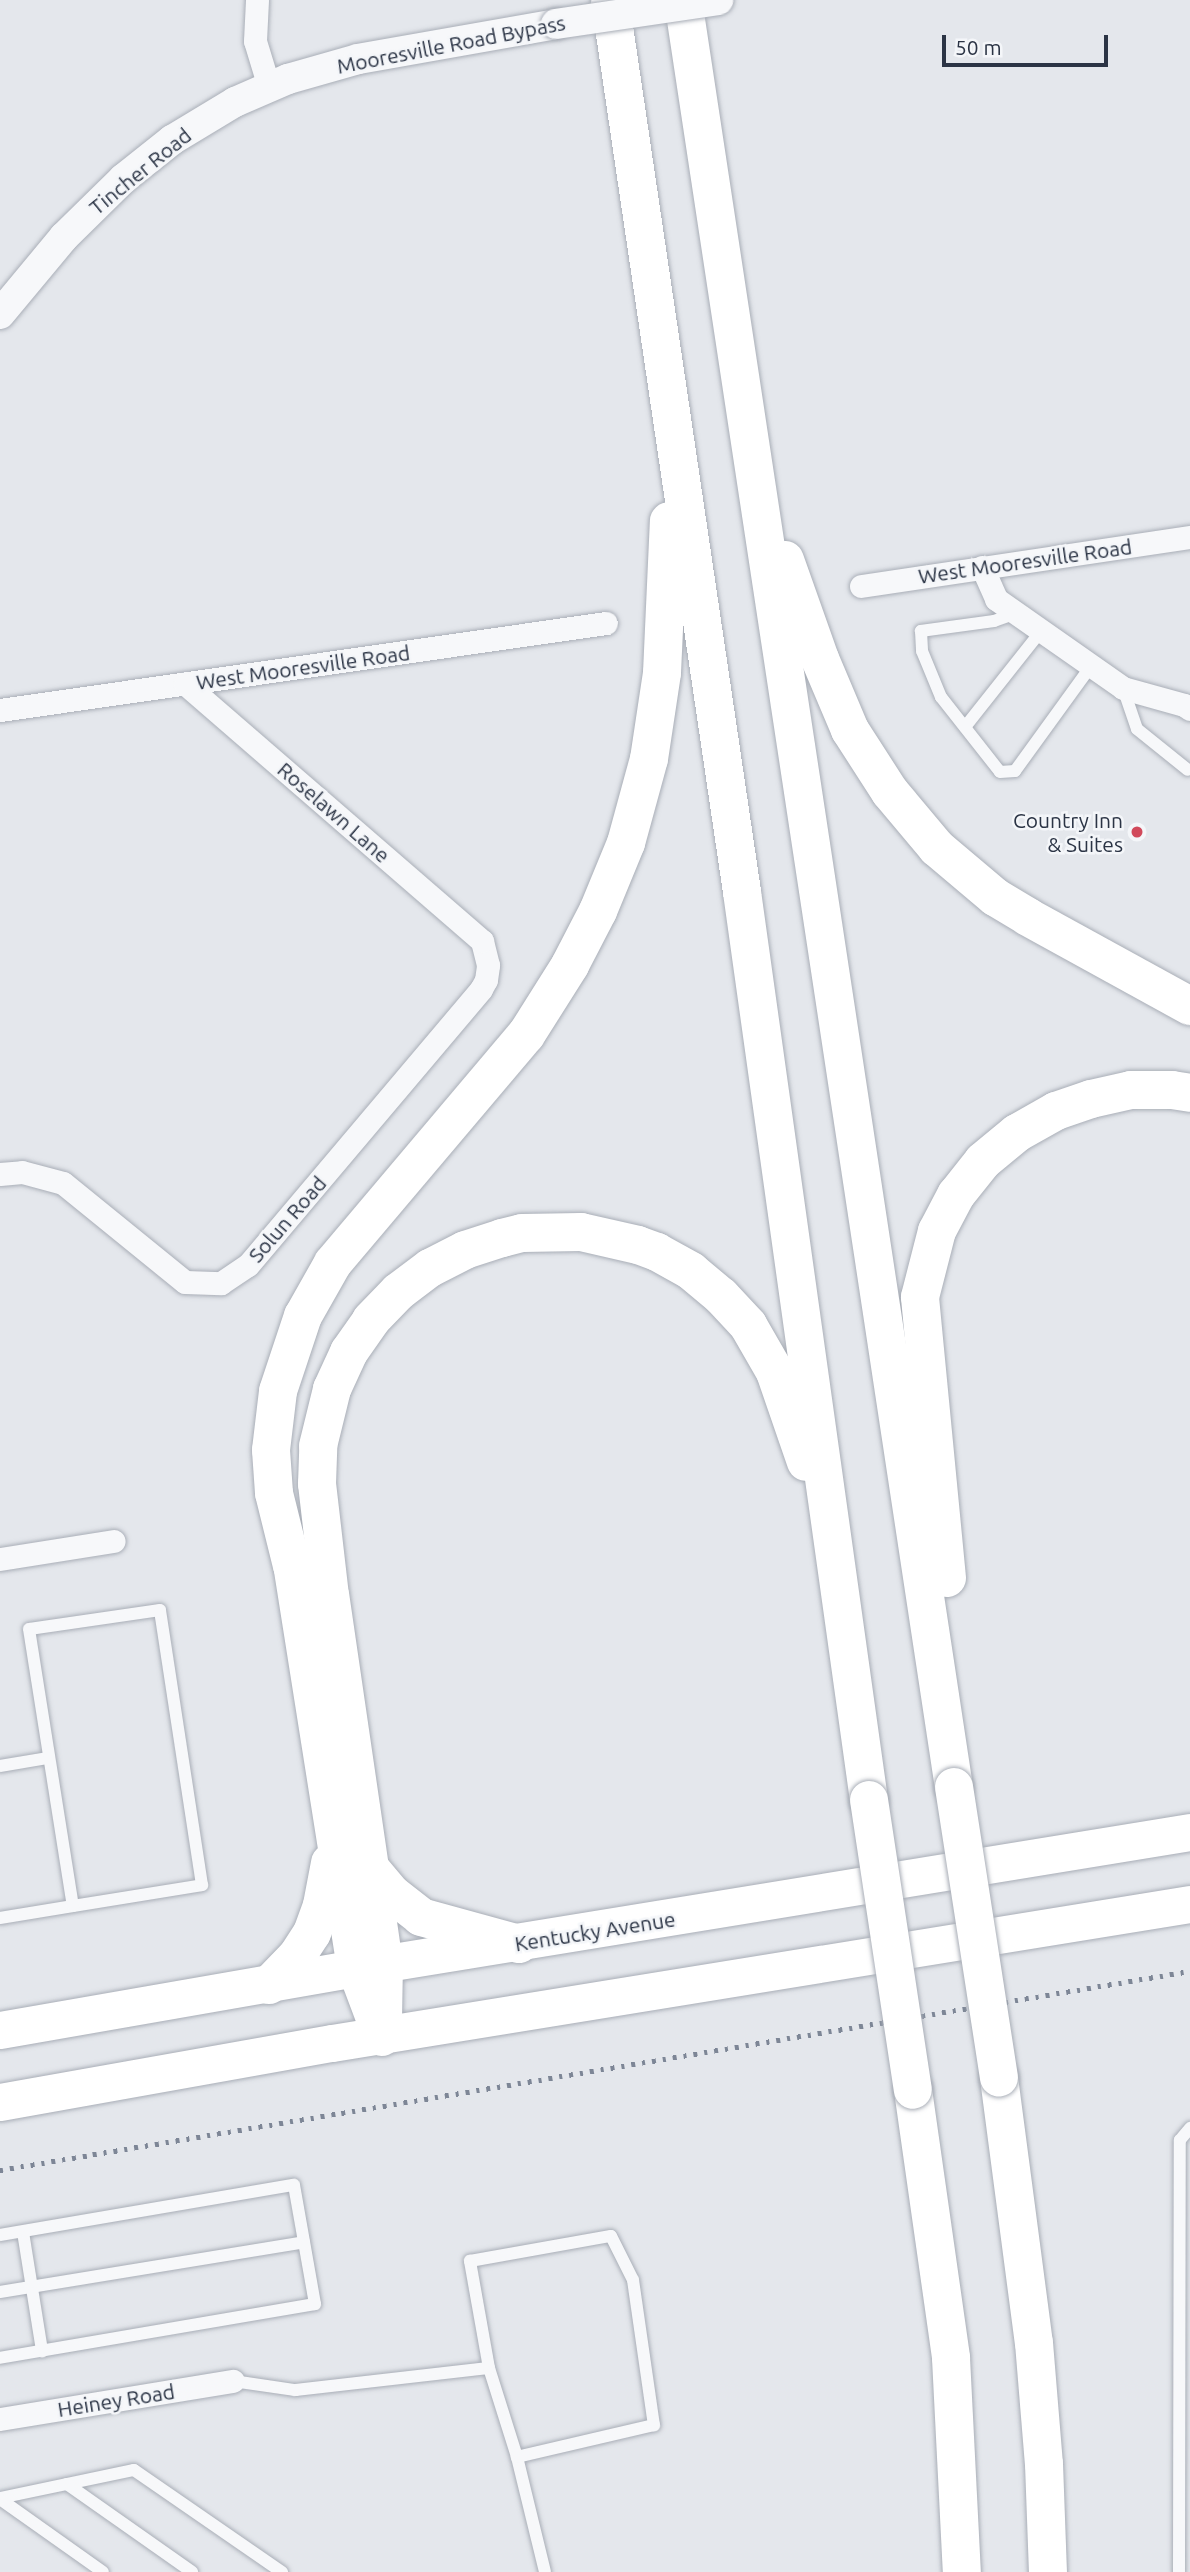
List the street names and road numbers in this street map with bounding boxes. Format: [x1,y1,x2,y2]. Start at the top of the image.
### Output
street label: Mooresville Road Bypass [335,9,567,79]
street label: Tincher Road [84,122,196,220]
street label: West Mooresville Road [917,534,1133,588]
street label: West Mooresville Road [195,640,411,694]
street label: Roselawn Lane [273,756,395,868]
street label: Solun Road [243,1171,331,1267]
street label: Kentucky Avenue [513,1906,677,1956]
street label: Heiney Road [56,2378,176,2422]

